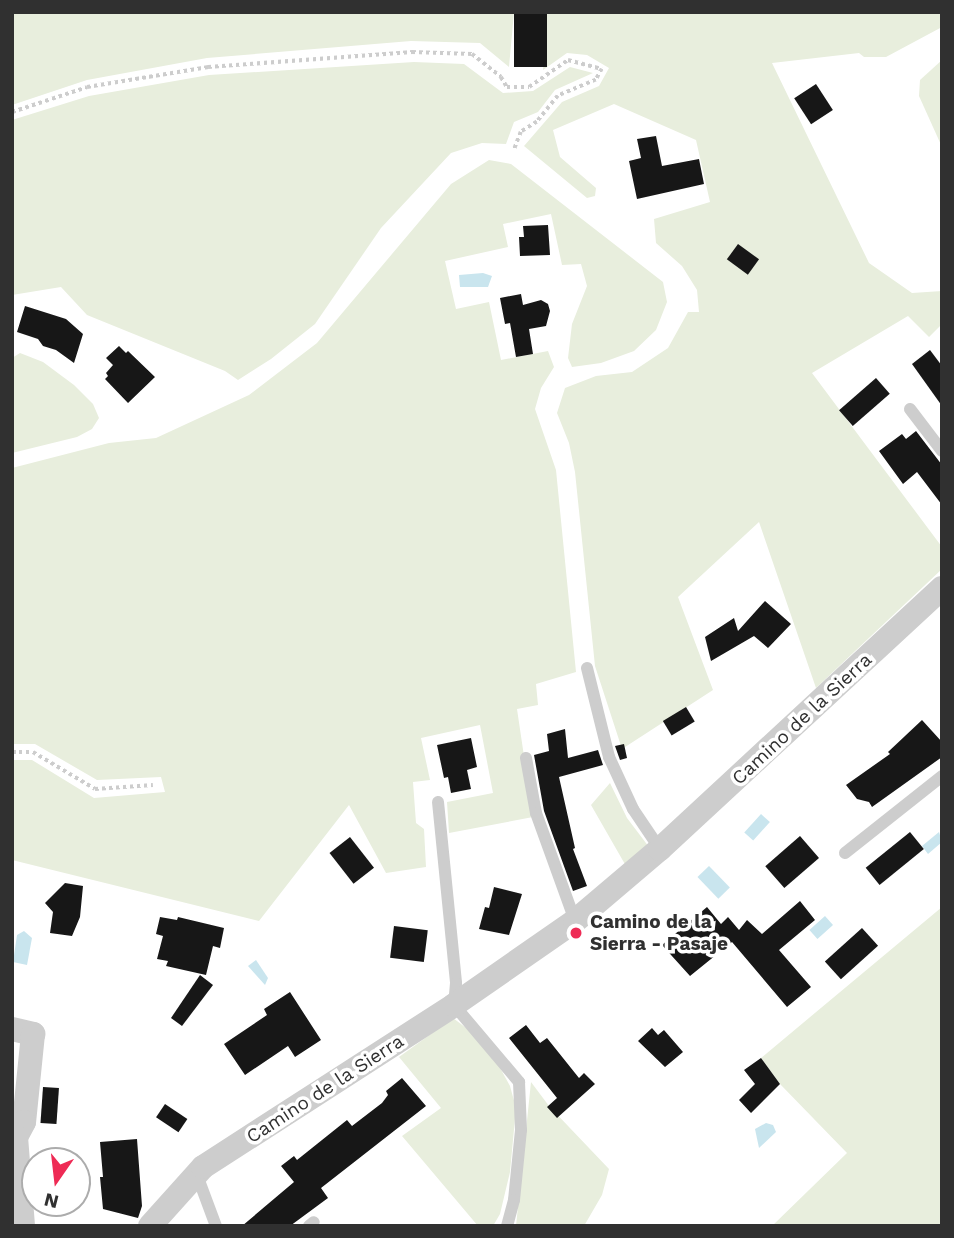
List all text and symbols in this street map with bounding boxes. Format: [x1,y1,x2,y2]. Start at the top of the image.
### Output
street label: Camino de la Sierra [727,648,877,790]
place label: Camino de la Sierra - Pasaje [590,911,728,955]
marker: Camino de la Sierra - Pasaje [568,925,584,941]
street label: Camino de la Sierra [242,1030,408,1148]
north arrow [21,1147,91,1217]
text: N [42,1188,61,1214]

